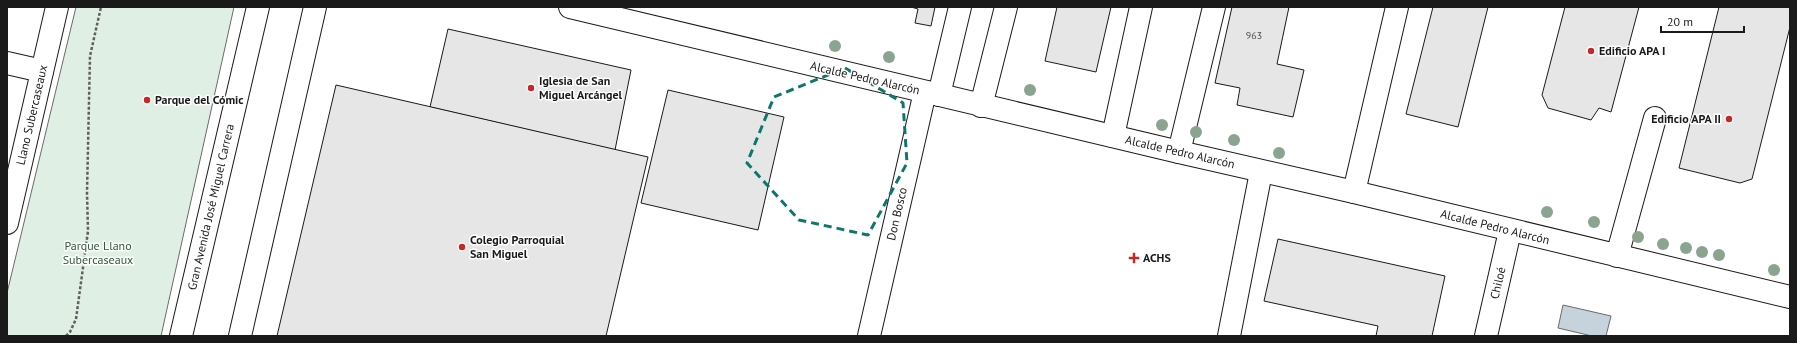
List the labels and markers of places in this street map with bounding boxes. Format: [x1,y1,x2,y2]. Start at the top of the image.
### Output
place label: Edificio APA I [1599,43,1665,58]
marker: Edificio APA I [1586,46,1596,56]
place label: Iglesia de San Miguel Arcángel [539,73,623,102]
marker: Iglesia de San Miguel Arcángel [526,83,536,93]
place label: Parque del Cómic [155,92,243,107]
marker: Parque del Cómic [142,95,152,105]
place label: Edificio APA II [1651,111,1721,126]
marker: Edificio APA II [1724,114,1734,124]
place label: Colegio Parroquial San Miguel [470,232,565,261]
marker: Colegio Parroquial San Miguel [457,242,467,252]
place label: ACHS [1143,250,1171,265]
marker: ACHS [1128,252,1140,264]

